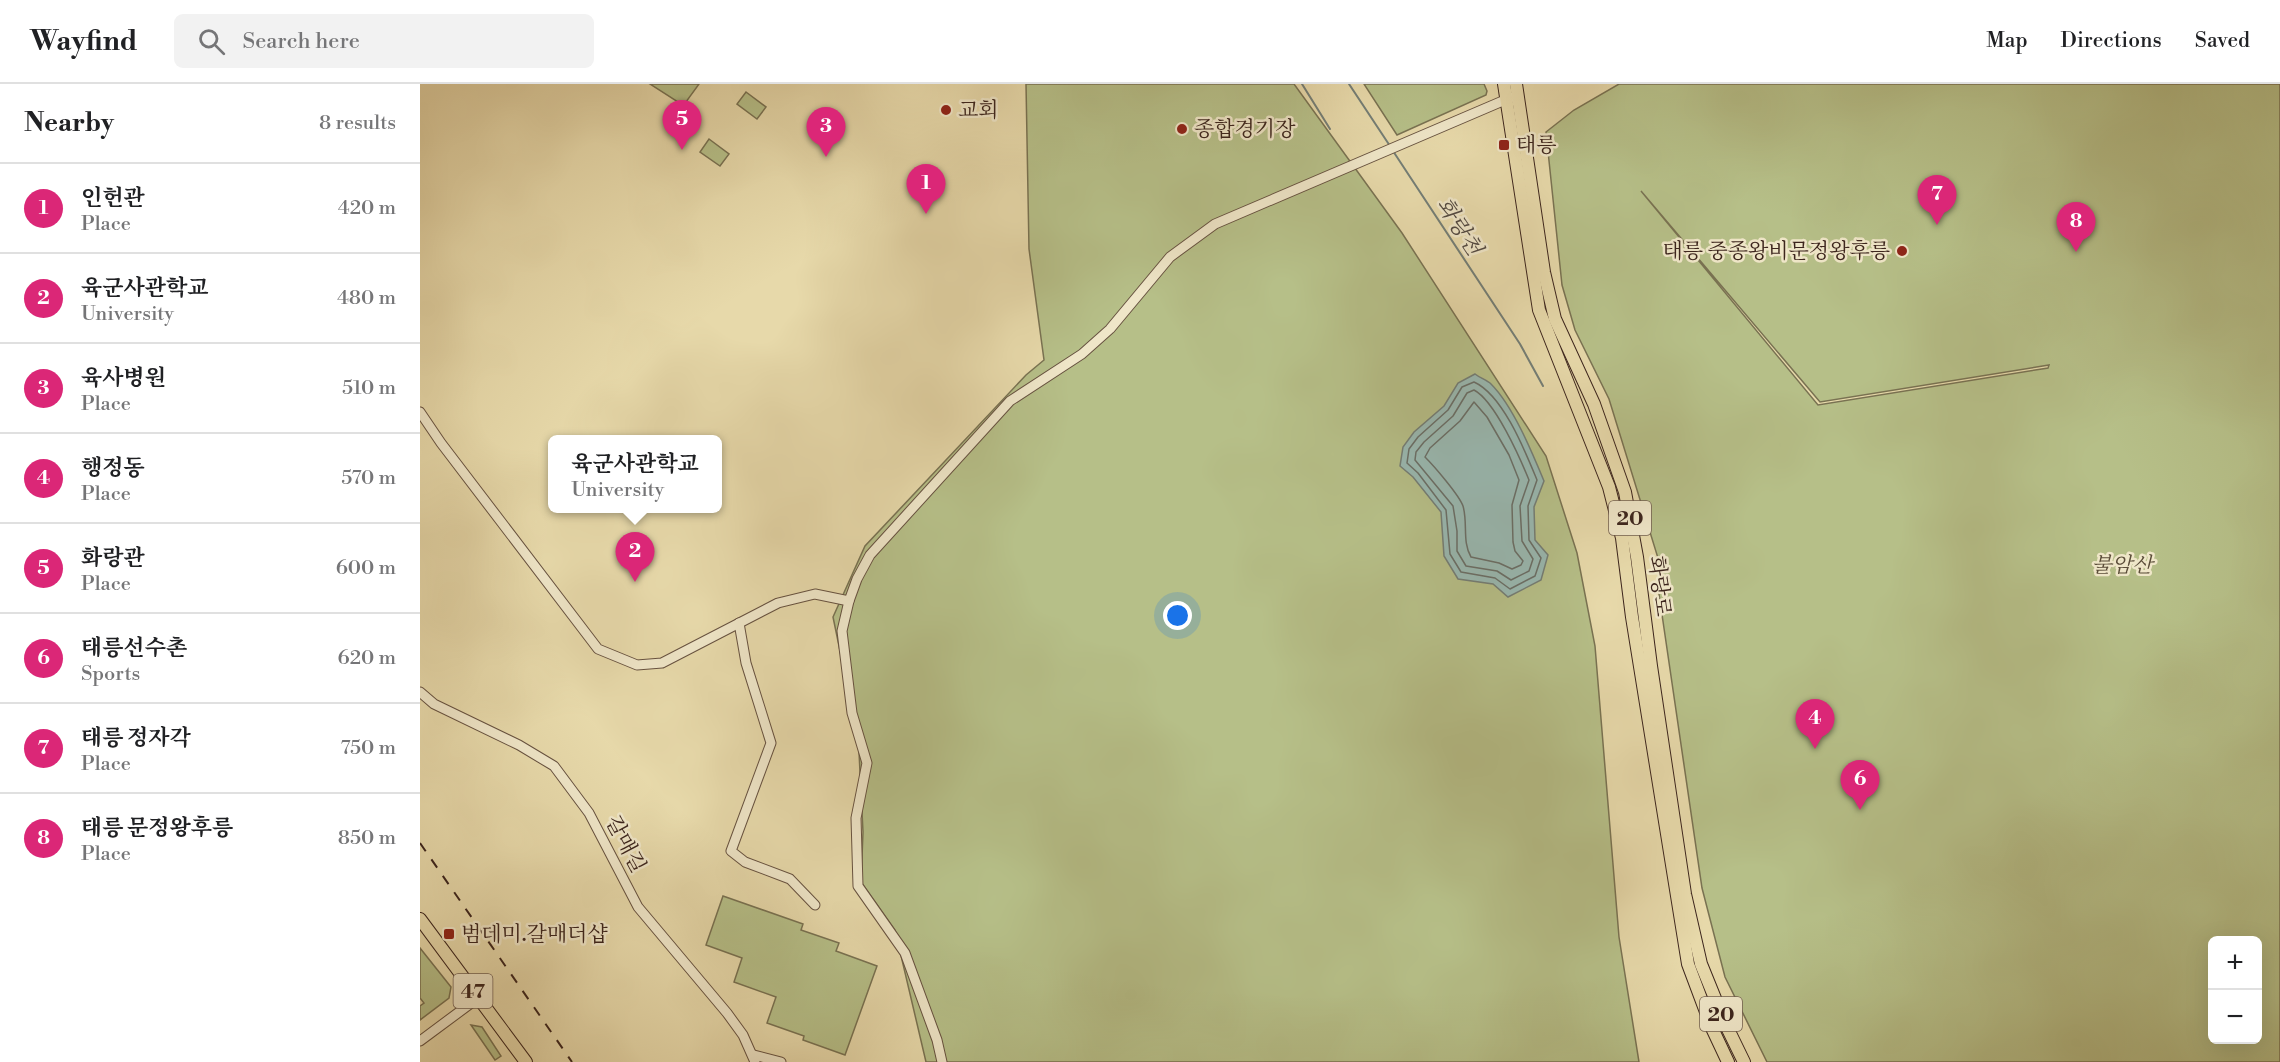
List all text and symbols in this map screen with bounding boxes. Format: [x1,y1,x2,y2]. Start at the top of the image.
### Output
search box [174,14,594,68]
text: Wayfind [30,24,138,59]
icon: search [195,25,228,58]
text: Search here [243,28,360,55]
text: Map [1986,28,2028,54]
text: Directions [2061,28,2162,54]
text: Saved [2195,28,2250,54]
place label: 교회 [958,98,999,124]
pin: 5 [662,100,702,150]
marker: 교회 [939,103,953,117]
text: Nearby [24,107,114,139]
pin: 3 [806,107,846,157]
text: 8 results [319,111,396,136]
place label: 종합경기장 [1194,117,1296,143]
marker: 종합경기장 [1175,122,1189,136]
place label: 태릉 [1516,133,1557,159]
marker: 태릉 [1497,138,1511,152]
pin: 1 [906,164,946,214]
pin: 7 [1918,176,1957,225]
text: 인헌관 [81,185,145,212]
water label: 화랑천 [1430,193,1488,262]
text: 1 [39,196,48,221]
text: 420 m [338,196,396,221]
pin: 8 [2056,202,2096,252]
text: Place [81,212,131,237]
place label: 태릉 중종왕비문정왕후릉 [1663,239,1890,265]
marker: 태릉 중종왕비문정왕후릉 [1895,244,1909,258]
text: 육군사관학교 [81,275,209,302]
text: 2 [37,286,50,311]
text: 480 m [337,286,396,311]
text: University [81,302,174,327]
text: 육사병원 [81,365,166,392]
text: 3 [37,376,50,401]
text: 510 m [342,376,396,401]
text: Place [81,392,131,417]
popup [548,435,722,513]
text: 육군사관학교 [571,451,699,478]
text: 행정동 [81,455,145,482]
text: 4 [37,466,50,491]
text: 570 m [341,466,396,491]
text: University [571,478,664,503]
text: Place [81,482,131,507]
road number: 20 [1609,501,1651,535]
pin: 2 [616,532,654,582]
text: 화랑관 [81,545,145,572]
park label: 불암산 [2092,553,2155,579]
street label: 화랑로 [1642,554,1676,618]
text: 5 [37,556,50,581]
text: 600 m [336,556,396,581]
text: Place [81,572,131,597]
your location [1163,601,1192,630]
text: 태릉선수촌 [81,635,187,662]
text: 6 [37,646,50,671]
text: 620 m [338,646,396,671]
text: Sports [81,662,140,687]
pin: 4 [1796,700,1834,749]
text: 태릉 정자각 [81,725,191,752]
text: 7 [38,736,49,761]
text: 750 m [340,736,396,761]
text: Place [81,752,131,777]
pin: 6 [1840,760,1880,810]
street label: 갈매길 [599,811,651,877]
text: 태릉 문정왕후릉 [81,815,233,842]
text: 8 [37,826,50,851]
text: 850 m [338,826,396,851]
text: Place [81,842,131,867]
place label: 범데미.갈매더샵 [461,922,608,948]
marker: 범데미.갈매더샵 [442,927,456,941]
map controls [2208,936,2262,1044]
button: + [2208,936,2262,990]
road number: 47 [454,974,492,1008]
button: − [2208,990,2262,1044]
road number: 20 [1700,997,1742,1031]

